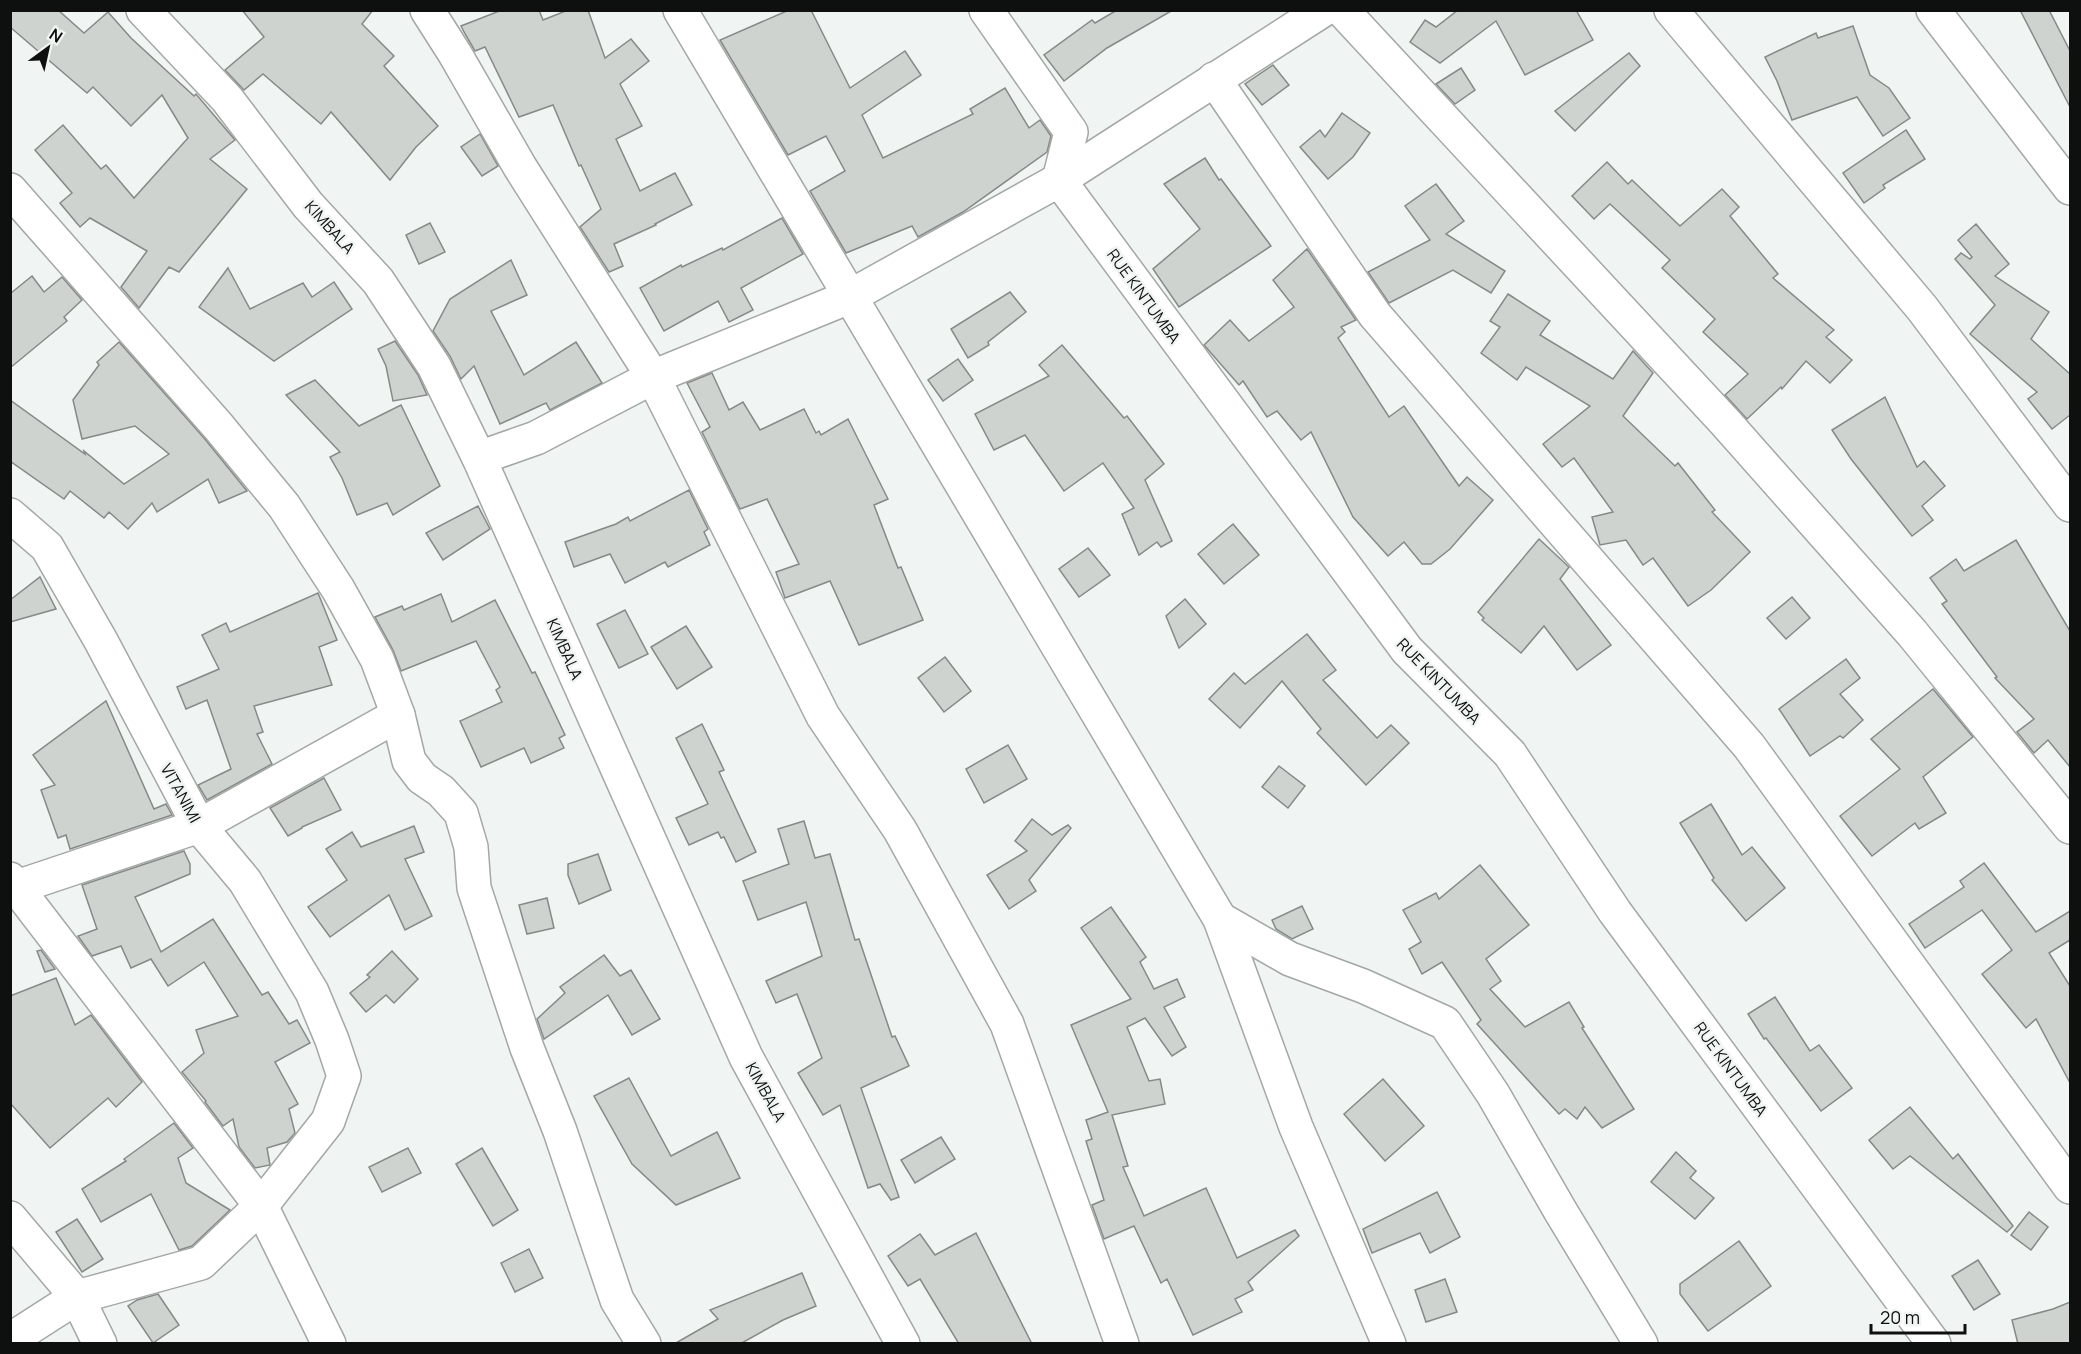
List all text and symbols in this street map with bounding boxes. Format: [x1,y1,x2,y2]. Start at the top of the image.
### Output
north arrow [18,18,78,78]
text: N [45,23,67,48]
street label: KIMBALA [300,196,360,258]
street label: RUE KINTUMBA [1102,244,1186,348]
street label: KIMBALA [542,615,588,683]
street label: RUE KINTUMBA [1392,633,1486,729]
street label: VITANIMI [156,759,206,827]
street label: RUE KINTUMBA [1689,1017,1773,1121]
street label: KIMBALA [741,1058,791,1126]
scale bar [1871,1297,1966,1335]
text: 20 m [1880,1305,1920,1329]

